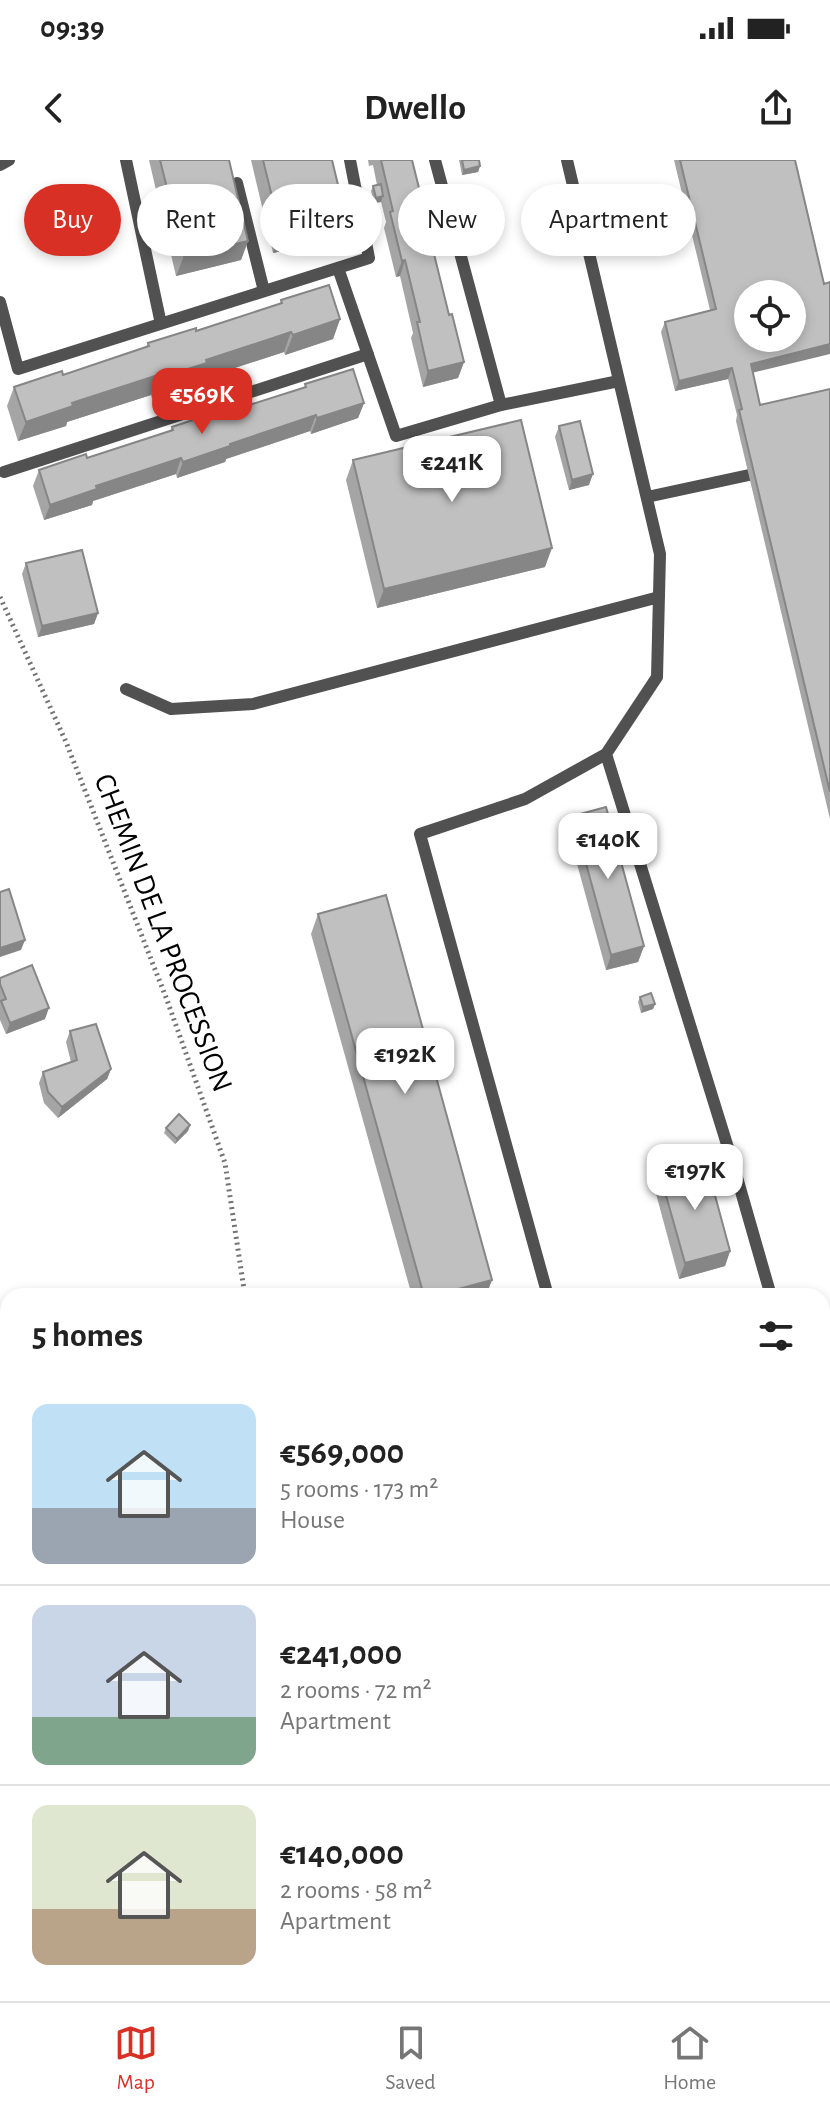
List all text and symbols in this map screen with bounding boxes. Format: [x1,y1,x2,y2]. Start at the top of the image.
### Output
text: 09:39 [40,13,104,43]
icon: back [32,86,76,130]
icon: share [754,86,798,130]
text: Dwello [364,90,466,126]
chip: Buy [24,184,121,256]
chip: Rent [137,184,244,256]
chip: Filters [260,184,382,256]
chip: New [398,184,505,256]
chip: Apartment [521,184,696,256]
map controls [734,280,806,352]
button: locate [734,280,806,352]
pin: €569K [146,368,258,436]
text: €569K [170,381,234,407]
pin: €241K [396,436,508,504]
text: €241K [421,449,483,475]
street label: CHEMIN DE LA PROCESSION [88,770,238,1096]
pin: €140K [552,813,664,881]
text: €140K [576,826,640,852]
pin: €192K [349,1028,461,1096]
text: €192K [374,1041,436,1067]
pin: €197K [639,1144,751,1212]
text: €197K [665,1157,725,1183]
icon: filters [754,1314,798,1358]
text: 5 homes [32,1319,143,1353]
icon: home [96,1436,192,1532]
text: €569,000 [280,1436,404,1470]
text: 5 rooms · 173 m² [280,1476,438,1502]
text: House [280,1507,345,1533]
icon: home [96,1637,192,1733]
text: €241,000 [280,1637,402,1671]
text: 2 rooms · 72 m² [280,1677,432,1703]
text: Apartment [280,1708,391,1734]
icon: home [96,1837,192,1933]
text: €140,000 [280,1837,404,1871]
text: 2 rooms · 58 m² [280,1877,432,1903]
text: Apartment [280,1908,391,1934]
tab: Map [114,2021,158,2095]
tab: Saved [385,2021,436,2095]
tab: Home [663,2021,716,2095]

